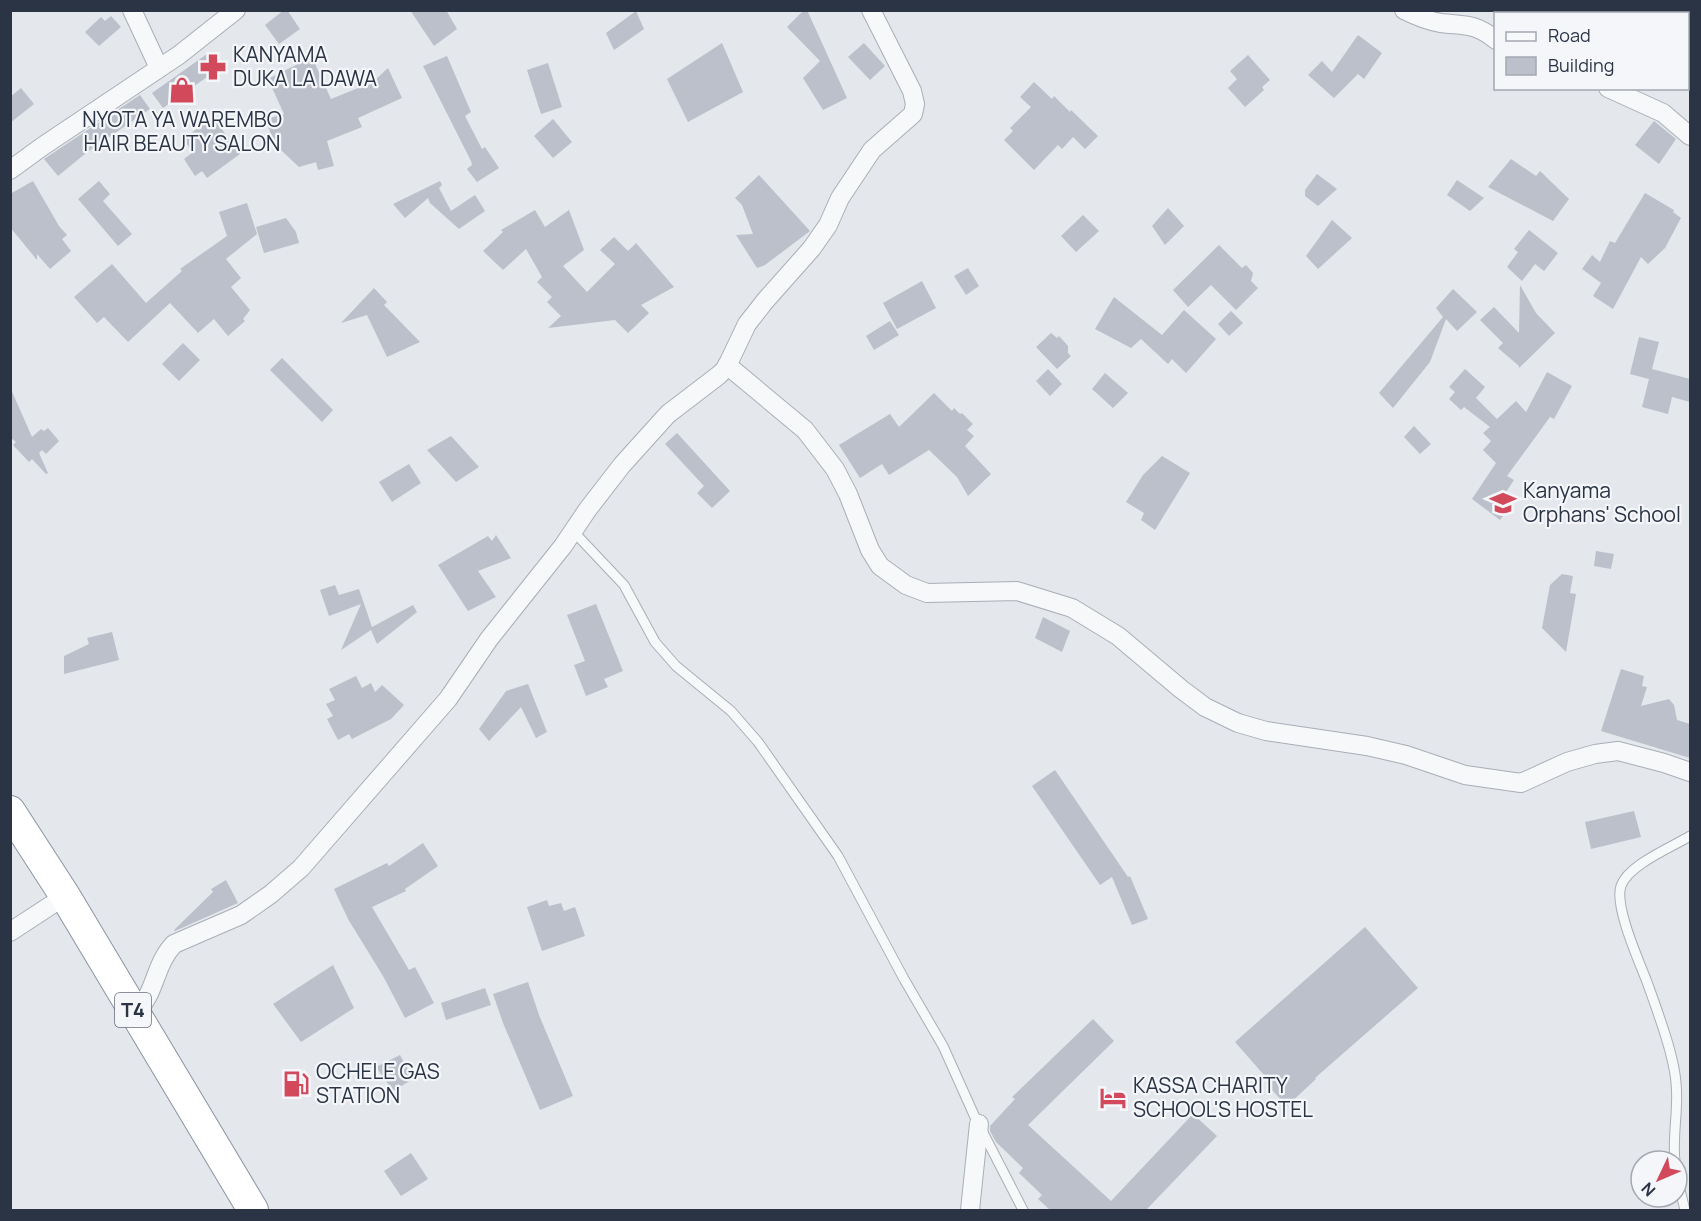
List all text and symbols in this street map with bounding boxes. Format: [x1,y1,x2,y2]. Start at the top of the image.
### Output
legend [1494,12,1689,90]
text: Road [1548,23,1591,47]
place label: KANYAMA DUKA LA DAWA [233,40,377,92]
pharmacy icon: KANYAMA DUKA LA DAWA [198,52,228,82]
text: Building [1548,53,1614,77]
shop icon: NYOTA YA WAREMBO HAIR BEAUTY SALON [167,75,197,105]
place label: NYOTA YA WAREMBO HAIR BEAUTY SALON [82,105,282,157]
place label: Kanyama Orphans' School [1523,476,1681,528]
school or university icon: Kanyama Orphans' School [1488,488,1518,518]
road number: T4 [115,993,151,1027]
place label: OCHELE GAS STATION [316,1057,440,1109]
fuel station icon: OCHELE GAS STATION [281,1069,311,1099]
place label: KASSA CHARITY SCHOOL'S HOSTEL [1133,1071,1313,1123]
hotel icon: KASSA CHARITY SCHOOL'S HOSTEL [1098,1083,1128,1113]
north arrow [1629,1149,1689,1209]
text: N [1636,1178,1660,1201]

